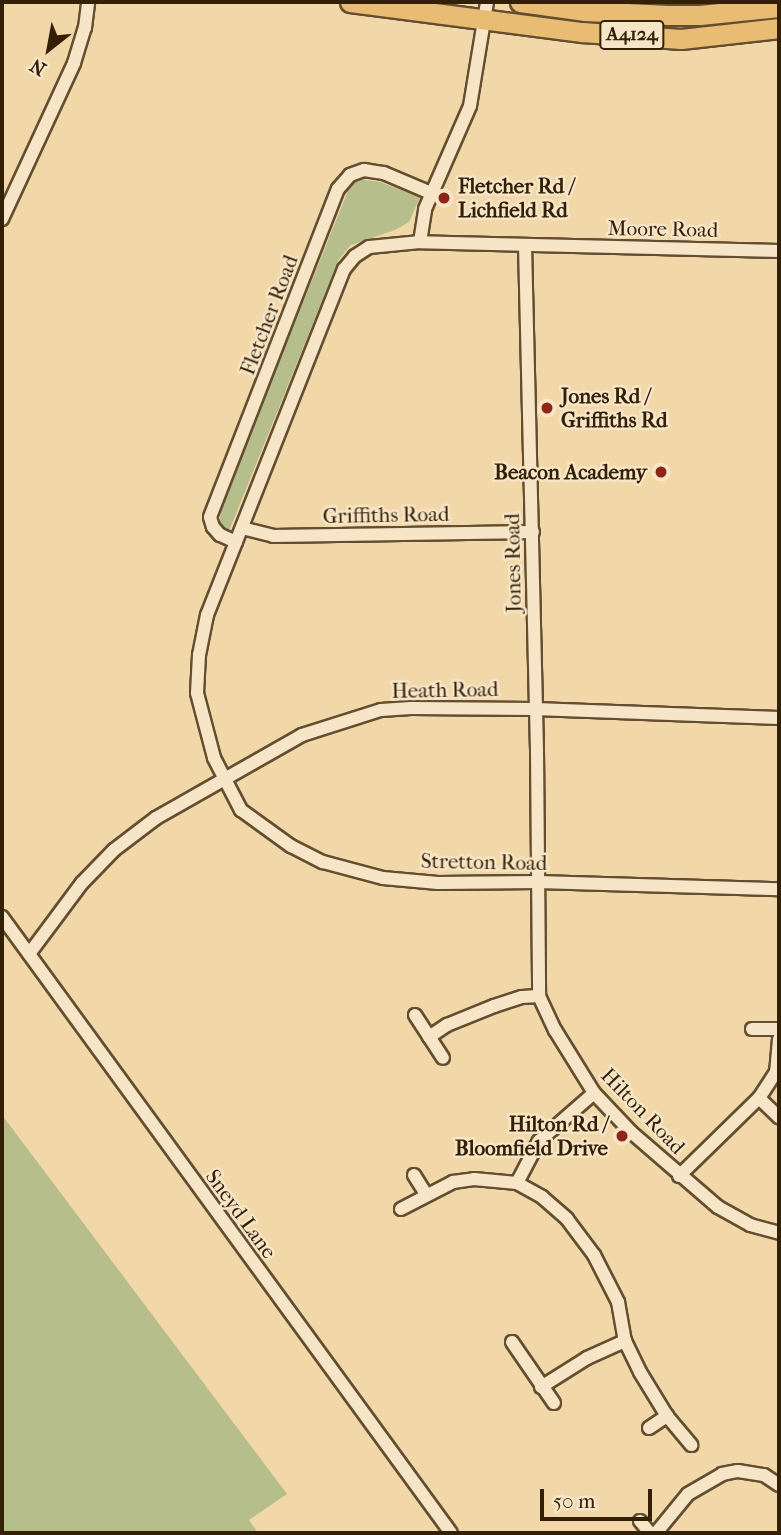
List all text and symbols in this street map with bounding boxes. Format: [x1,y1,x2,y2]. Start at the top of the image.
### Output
north arrow [14,14,84,84]
road number: A4124 [599,20,665,50]
text: N [26,54,50,80]
place label: Fletcher Rd / Lichfield Rd [458,173,574,223]
marker: Fletcher Rd / Lichfield Rd [436,190,452,206]
street label: Moore Road [608,215,718,243]
street label: Fletcher Road [235,251,303,379]
place label: Jones Rd / Griffiths Rd [561,383,667,433]
marker: Jones Rd / Griffiths Rd [539,400,555,416]
place label: Beacon Academy [494,459,647,485]
marker: Beacon Academy [653,464,669,480]
street label: Griffiths Road [322,501,450,529]
street label: Jones Road [500,513,526,613]
street label: Heath Road [391,676,499,704]
street label: Stretton Road [421,848,547,876]
street label: Hilton Road [596,1063,690,1159]
place label: Hilton Rd / Bloomfield Drive [455,1111,608,1161]
marker: Hilton Rd / Bloomfield Drive [614,1128,630,1144]
street label: Sneyd Lane [200,1164,282,1264]
scale bar [543,1476,655,1520]
text: 50 m [553,1489,596,1513]

